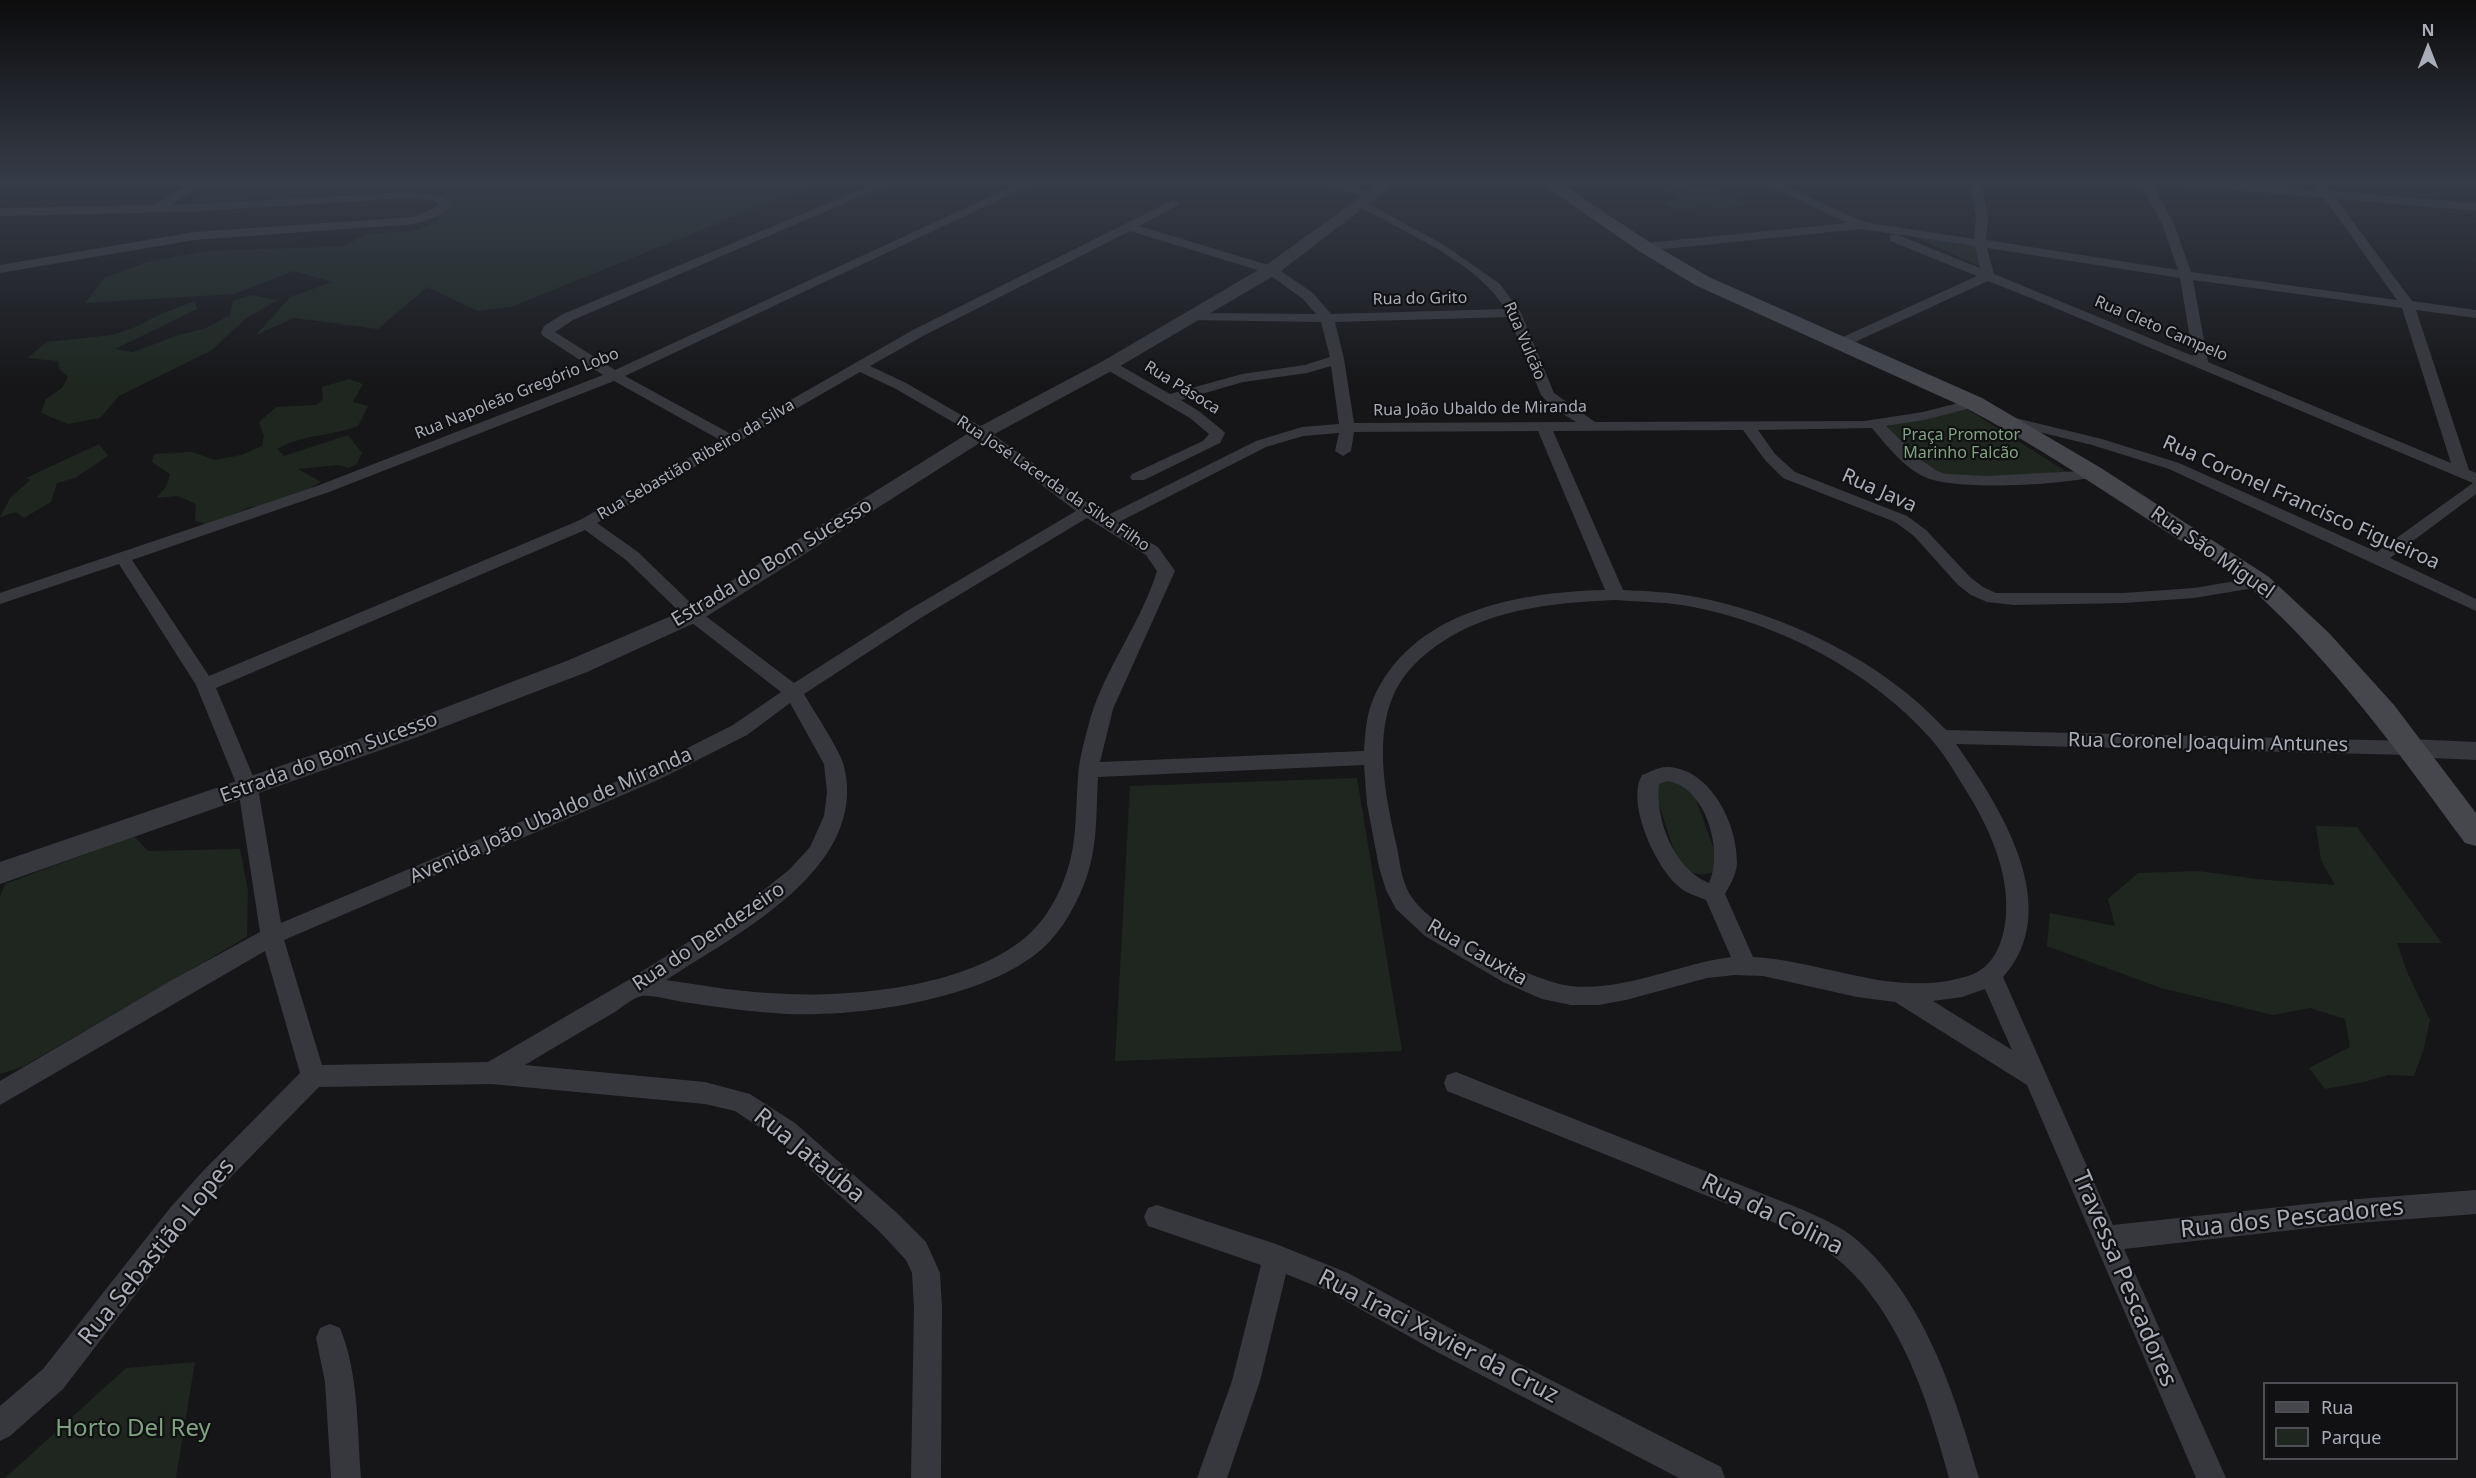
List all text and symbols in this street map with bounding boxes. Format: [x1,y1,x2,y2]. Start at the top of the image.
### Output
north arrow [2398,18,2458,78]
text: N [2421,19,2435,41]
street label: Rua do Grito [1373,289,1467,309]
street label: Rua Cleto Campelo [2092,292,2230,366]
street label: Rua Vulcão [1499,299,1549,383]
street label: Rua Napoleão Gregório Lobo [412,344,622,444]
street label: Rua Pásoca [1141,357,1223,419]
street label: Rua Sebastião Ribeiro da Silva [594,396,798,524]
street label: Rua João Ubaldo de Miranda [1373,398,1587,420]
street label: Rua José Lacerda da Silva Filho [953,412,1153,556]
park label: Praça Promotor Marinho Falcão [1902,425,2020,463]
street label: Rua Coronel Francisco Figueiroa [2159,431,2443,575]
street label: Rua Java [1838,464,1920,518]
street label: Estrada do Bom Sucesso [667,494,877,632]
street label: Rua São Miguel [2146,502,2278,604]
street label: Estrada do Bom Sucesso [217,707,441,809]
street label: Rua Coronel Joaquim Antunes [2068,729,2348,757]
street label: Avenida João Ubaldo de Miranda [406,743,696,889]
street label: Rua do Dendezeiro [628,877,790,997]
street label: Rua Cauxita [1423,915,1531,991]
street label: Rua Jataúba [748,1102,870,1210]
street label: Rua Sebastião Lopes [73,1153,241,1351]
street label: Travessa Pescadores [2065,1167,2183,1391]
street label: Rua da Colina [1696,1168,1848,1262]
street label: Rua dos Pescadores [2179,1193,2405,1245]
street label: Rua Iraci Xavier da Cruz [1313,1264,1563,1410]
legend [2263,1382,2458,1460]
text: Rua [2321,1395,2353,1419]
park label: Horto Del Rey [55,1415,211,1443]
text: Parque [2321,1425,2381,1449]

